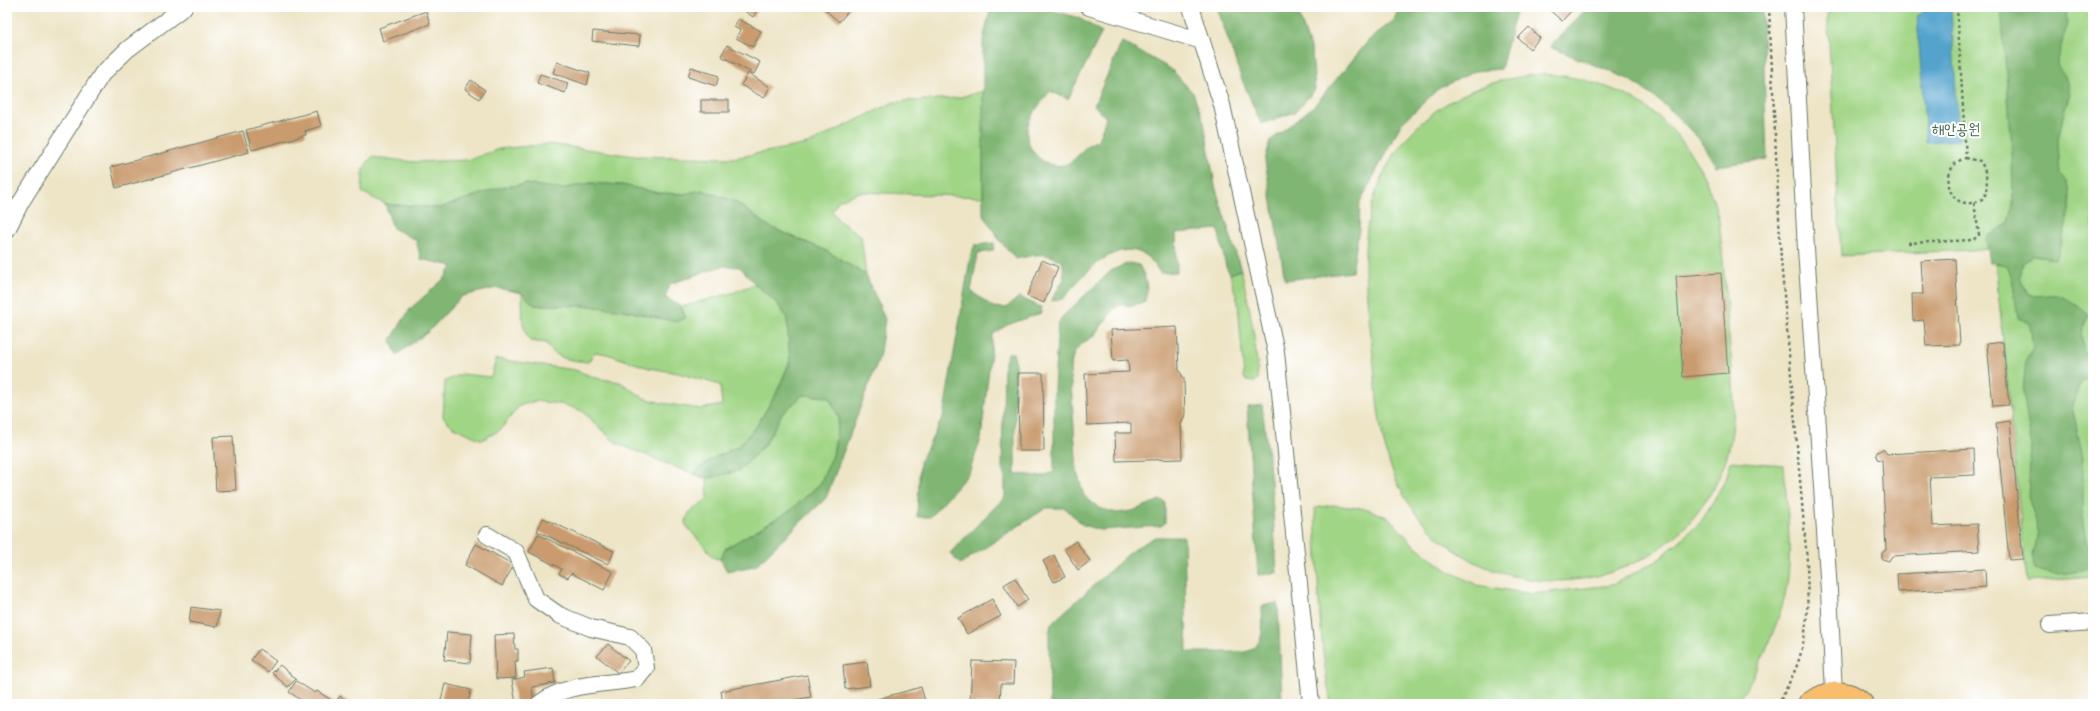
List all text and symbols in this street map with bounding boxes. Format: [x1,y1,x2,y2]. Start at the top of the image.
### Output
park label: 해안공원 [1932,120,1980,140]

